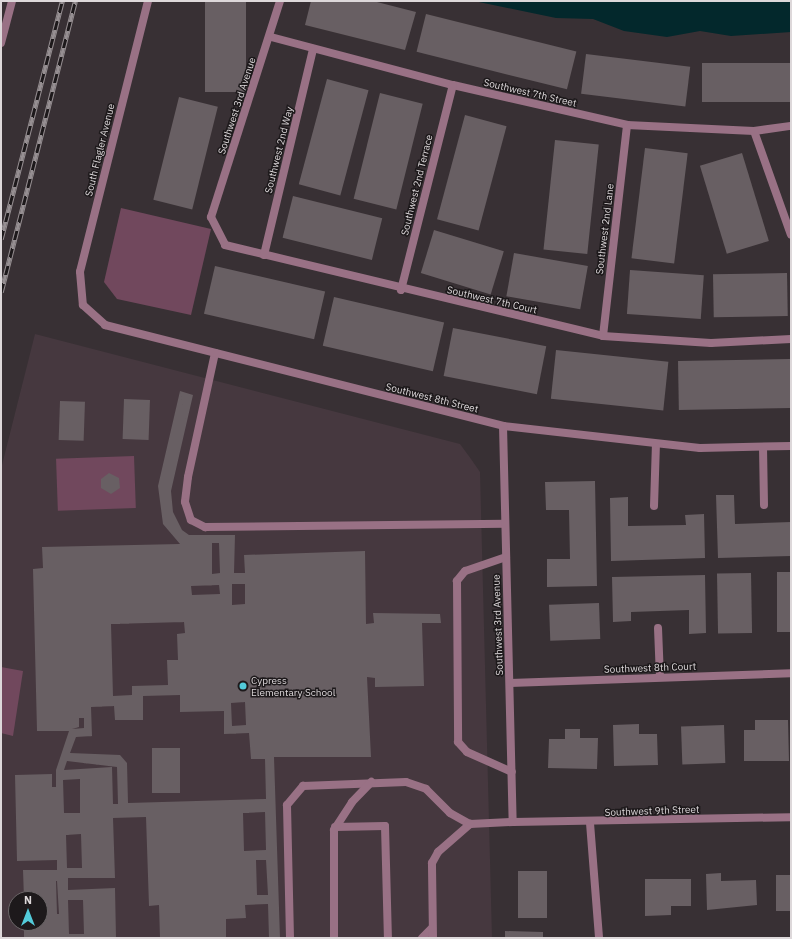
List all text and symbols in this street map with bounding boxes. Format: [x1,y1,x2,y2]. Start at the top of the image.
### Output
street label: Southwest 3rd Avenue [216,56,258,156]
street label: Southwest 7th Street [482,76,578,110]
street label: South Flagler Avenue [83,102,117,198]
street label: Southwest 2nd Way [262,105,296,195]
street label: Southwest 2nd Terrace [399,133,435,237]
street label: Southwest 2nd Lane [593,183,617,275]
street label: Southwest 7th Court [446,284,538,316]
street label: Southwest 8th Street [384,381,480,415]
street label: Southwest 3rd Avenue [490,574,506,676]
street label: Southwest 8th Court [604,660,696,676]
place label: Cypress Elementary School [251,674,335,698]
marker: Cypress Elementary School [238,681,248,691]
street label: Southwest 9th Street [604,803,700,819]
north arrow [8,891,48,931]
text: N [24,893,32,907]

